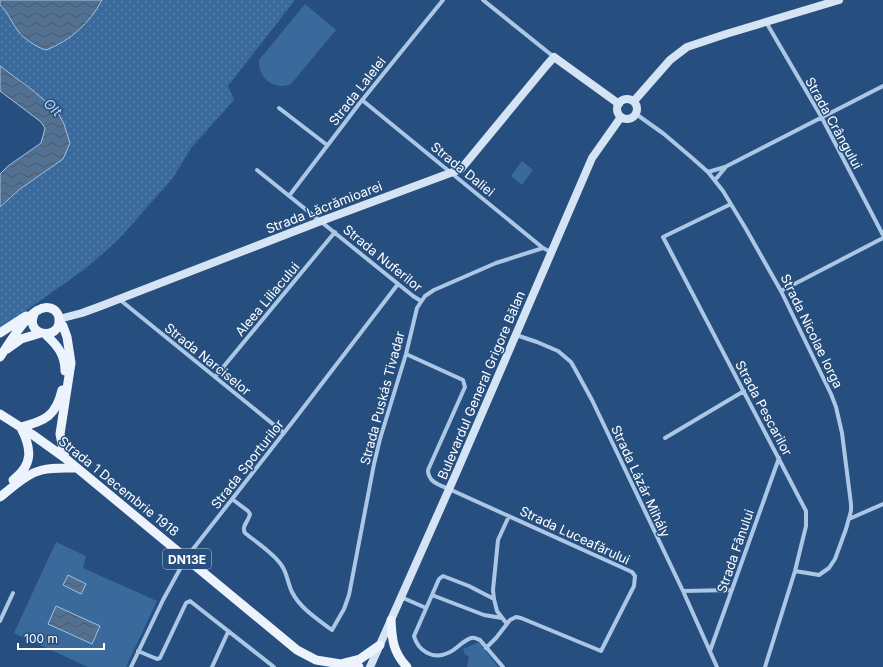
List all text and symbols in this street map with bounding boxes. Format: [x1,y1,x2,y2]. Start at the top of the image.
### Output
street label: Strada Lalelei [325,53,389,129]
street label: Strada Crângului [802,74,866,172]
water label: Olt [40,94,66,120]
street label: Strada Daliei [428,138,498,200]
street label: Strada Lăcrămioarei [264,177,384,237]
street label: Strada Nuferilor [340,221,426,295]
street label: Aleea Liliacului [231,259,303,339]
street label: Strada Nicolae Iorga [777,271,847,391]
street label: Bulevardul General Grigore Bălan [434,288,528,482]
street label: Strada Narciselor [162,319,254,399]
street label: Strada Puskás Tivadar [356,329,408,467]
street label: Strada Pescarilor [732,358,796,458]
street label: Strada Sporturilor [207,416,287,512]
street label: Strada Lázár Mihály [608,422,674,540]
street label: Strada 1 Decembrie 1918 [56,433,182,539]
street label: Strada Luceafărului [517,502,633,568]
street label: Strada Fânului [713,507,757,595]
road number: DN13E [163,549,211,569]
scale bar [18,625,104,651]
text: 100 m [24,631,58,646]

